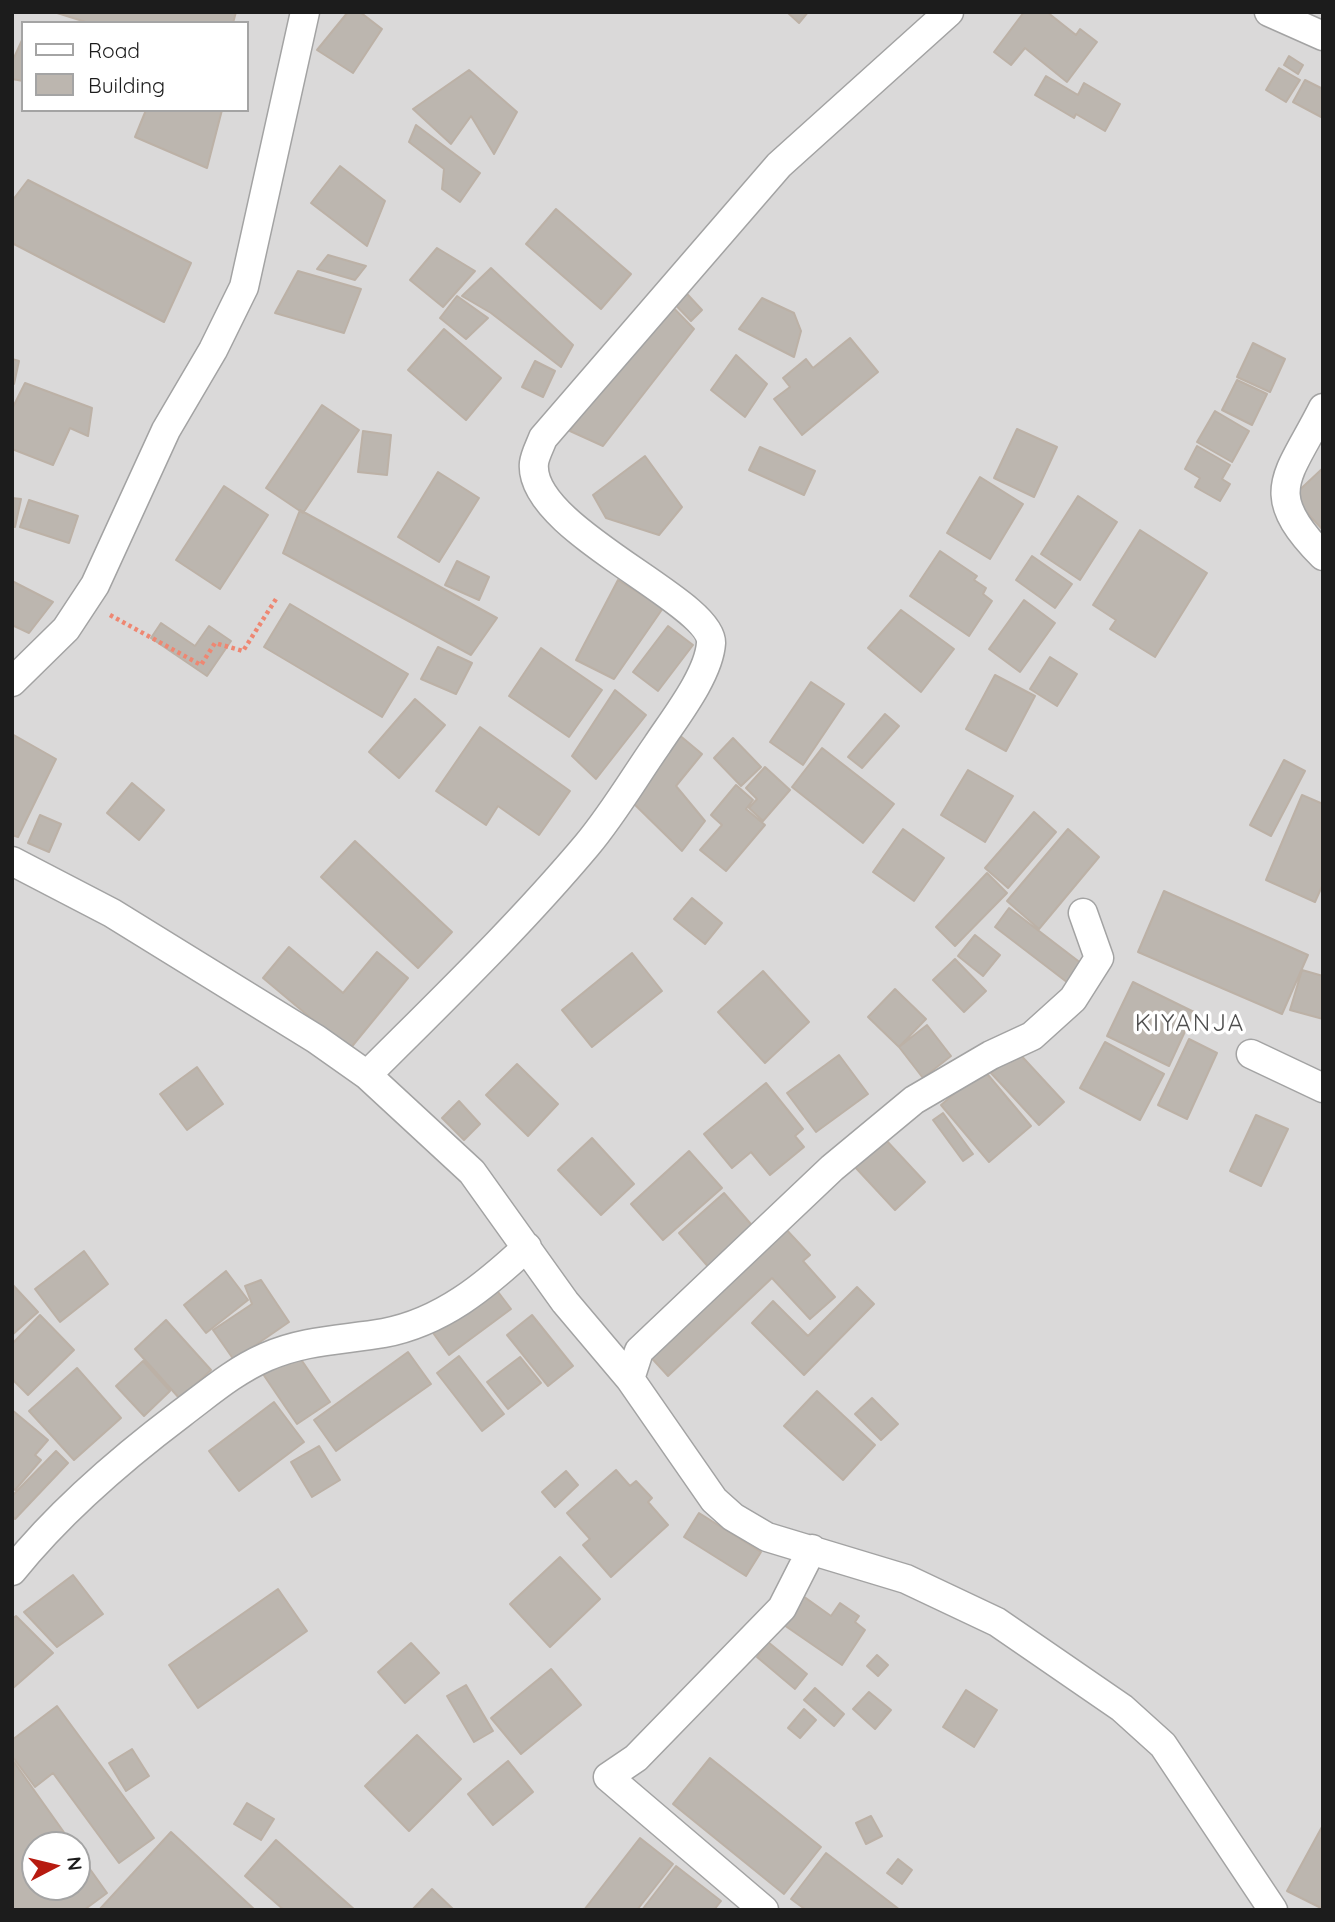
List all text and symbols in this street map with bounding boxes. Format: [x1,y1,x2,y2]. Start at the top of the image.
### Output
legend [21,21,248,112]
text: Road [88,37,140,63]
text: Building [88,72,165,98]
district label: KIYANJA [1136,1010,1244,1038]
north arrow [21,1831,91,1901]
text: N [62,1855,88,1872]

